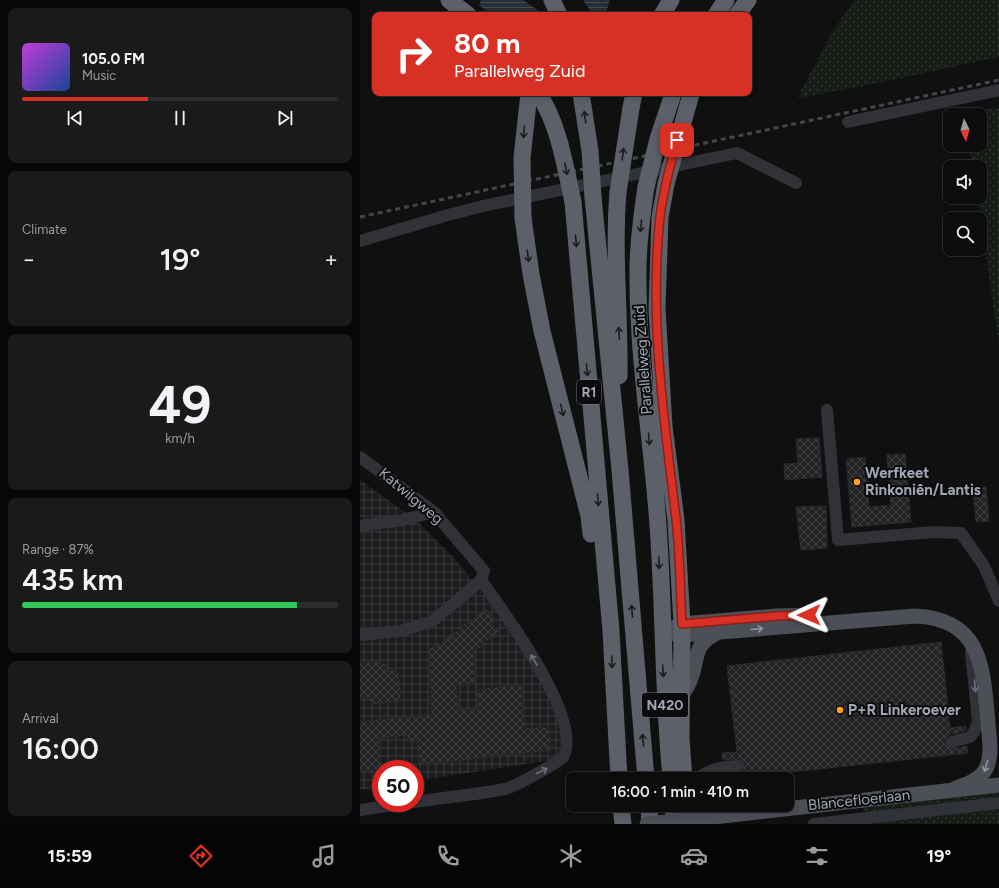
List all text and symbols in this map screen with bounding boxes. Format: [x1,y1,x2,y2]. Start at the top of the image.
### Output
text: 80 m [454,26,520,60]
icon: right [388,28,440,80]
text: 105.0 FM [82,50,145,68]
text: Parallelweg Zuid [454,60,585,82]
text: Music [82,68,116,83]
icon: previous [64,107,86,129]
icon: pause [169,107,191,129]
icon: next [274,107,296,129]
north arrow [943,108,987,152]
map controls [943,108,987,256]
one-way arrow [581,111,589,124]
pin [660,123,694,157]
one-way arrow [520,125,528,138]
icon: arrive [666,129,688,151]
one-way arrow [619,148,627,161]
button: sound [943,160,987,204]
one-way arrow [562,162,570,175]
button: search [943,212,987,256]
one-way arrow [637,219,644,232]
text: Climate [22,222,67,237]
one-way arrow [572,234,579,247]
text: 19° [159,241,201,278]
text: − [22,246,36,273]
text: + [324,246,338,273]
one-way arrow [525,249,532,262]
street label: Parallelweg Zuid [630,305,656,415]
one-way arrow [616,327,623,340]
one-way arrow [584,363,591,376]
text: 49 [148,374,212,436]
road number: R1 [577,380,601,404]
one-way arrow [559,404,566,417]
text: km/h [165,431,195,446]
one-way arrow [645,432,653,445]
street label: Katwilgweg [375,464,447,528]
place label: Werfkeet Rinkoniên/Lantis [865,464,981,499]
marker: Werfkeet Rinkoniên/Lantis [852,477,862,487]
one-way arrow [595,493,602,506]
text: Range · 87% [22,542,94,557]
one-way arrow [656,556,663,569]
text: 435 km [22,561,123,598]
position arrow [788,594,830,636]
one-way arrow [628,605,636,618]
one-way arrow [750,626,763,633]
one-way arrow [530,654,538,666]
one-way arrow [609,655,616,668]
one-way arrow [659,664,667,677]
one-way arrow [971,679,979,692]
road number: N420 [642,693,688,717]
place label: P+R Linkeroever [848,701,961,719]
marker: P+R Linkeroever [835,705,845,715]
text: Arrival [22,711,59,726]
text: 16:00 [22,730,99,767]
one-way arrow [639,734,647,747]
one-way arrow [982,759,989,772]
speed limit sign: 50 [372,760,424,812]
one-way arrow [535,767,547,774]
text: 16:00 · 1 min · 410 m [611,783,749,801]
street label: Blancefloerlaan [807,786,911,814]
icon: directions [187,842,215,870]
icon: music [310,842,338,870]
icon: phone [434,842,462,870]
icon: climate [557,842,585,870]
icon: car [680,842,708,870]
icon: filters [803,842,831,870]
text: 15:59 [48,845,92,867]
text: 19° [927,845,951,867]

